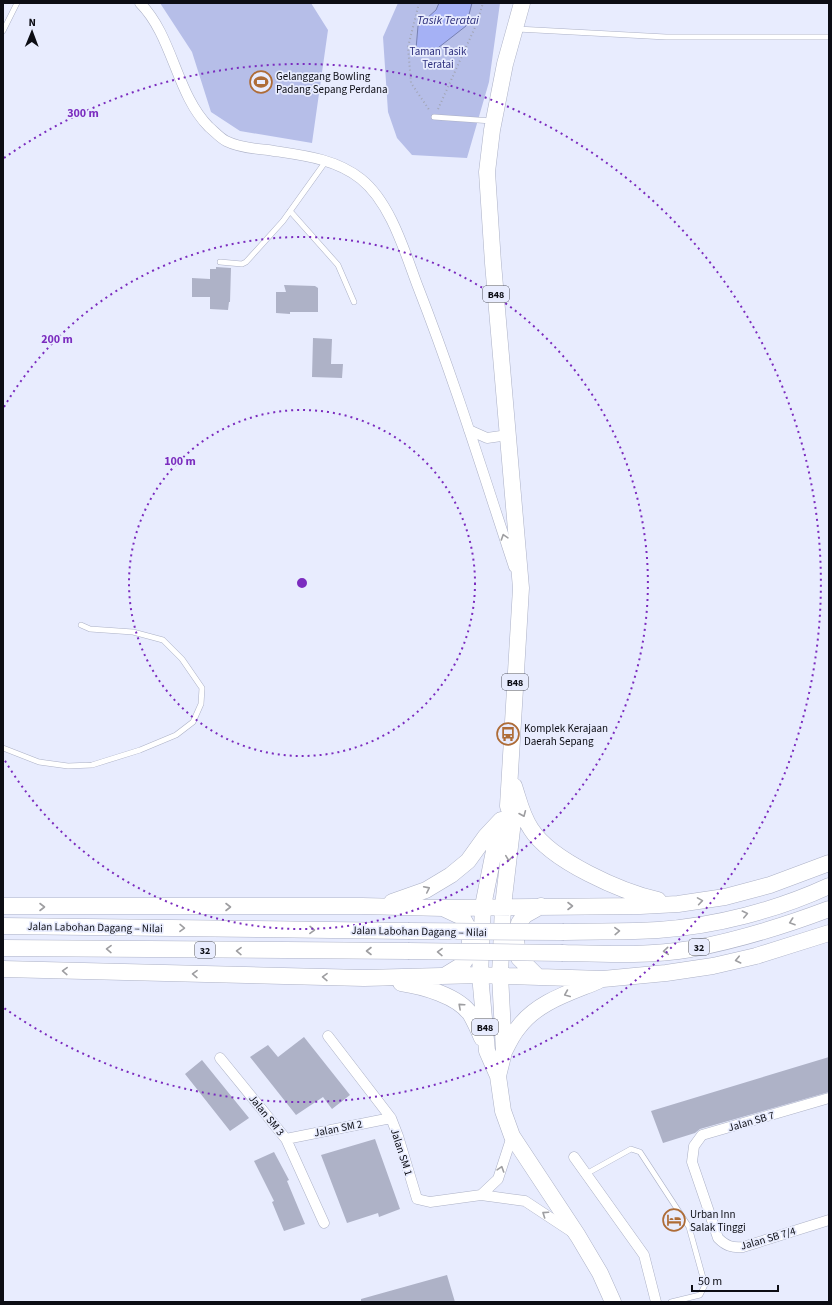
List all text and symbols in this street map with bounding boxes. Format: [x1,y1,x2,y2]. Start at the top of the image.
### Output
north arrow [12,12,52,52]
water label: Tasik Teratai [417,12,479,29]
text: N [28,15,36,30]
park label: Taman Tasik Teratai [410,44,467,72]
sports icon: Gelanggang Bowling Padang Sepang Perdana [248,69,274,95]
place label: Gelanggang Bowling Padang Sepang Perdana [276,69,388,97]
text: 300 m [67,105,99,122]
road number: B48 [483,286,509,302]
text: 200 m [41,331,73,348]
text: 100 m [164,453,196,470]
one-way arrow [501,534,509,541]
centre of rings [295,576,309,590]
road number: B48 [502,674,528,690]
bus stop icon: Komplek Kerajaan Daerah Sepang [495,721,521,747]
place label: Komplek Kerajaan Daerah Sepang [524,721,608,749]
one-way arrow [519,810,527,817]
one-way arrow [504,855,513,861]
one-way arrow [422,887,430,894]
one-way arrow [697,897,703,905]
one-way arrow [567,902,573,910]
one-way arrow [39,903,45,911]
one-way arrow [225,903,231,911]
one-way arrow [742,911,748,919]
one-way arrow [789,918,796,926]
street label: Jalan Labohan Dagang ‒ Nilai [27,919,163,936]
street label: Jalan Labohan Dagang ‒ Nilai [351,923,487,940]
one-way arrow [179,924,185,932]
one-way arrow [309,926,315,934]
one-way arrow [614,927,620,935]
road number: 32 [689,939,709,955]
road number: 32 [195,942,215,958]
one-way arrow [106,945,112,953]
one-way arrow [663,946,669,955]
one-way arrow [236,947,242,955]
one-way arrow [366,947,372,955]
one-way arrow [437,948,443,956]
one-way arrow [735,955,741,963]
one-way arrow [62,967,68,976]
one-way arrow [192,970,198,979]
one-way arrow [322,973,328,981]
one-way arrow [563,989,570,997]
one-way arrow [458,1003,466,1010]
road number: B48 [472,1019,498,1035]
street label: Jalan SM 3 [245,1092,288,1139]
street label: Jalan SB 7 [726,1108,776,1135]
street label: Jalan SM 2 [313,1116,364,1141]
street label: Jalan SM 1 [387,1127,416,1178]
one-way arrow [496,1165,505,1172]
hotel icon: Urban Inn Salak Tinggi [661,1207,687,1233]
place label: Urban Inn Salak Tinggi [690,1207,746,1235]
one-way arrow [543,1212,550,1219]
street label: Jalan SB 7/4 [739,1223,798,1254]
scale bar [692,1267,778,1293]
text: 50 m [698,1273,722,1290]

